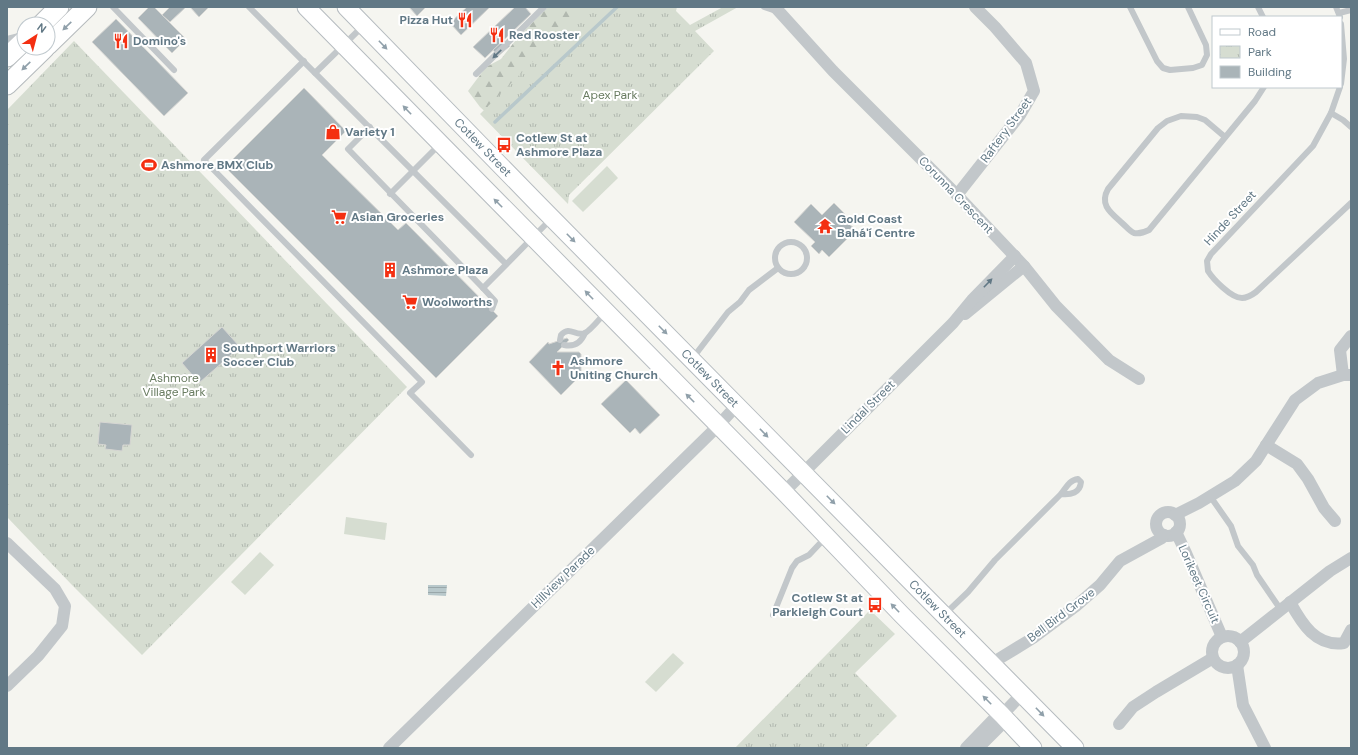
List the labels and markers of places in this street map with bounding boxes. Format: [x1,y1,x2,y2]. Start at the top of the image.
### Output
restaurant icon: Pizza Hut [456,11,474,29]
place label: Pizza Hut [400,12,453,28]
restaurant icon: Red Rooster [488,26,506,44]
place label: Red Rooster [509,27,579,43]
restaurant icon: Domino's [112,32,130,50]
place label: Domino's [133,33,186,49]
shop icon: Variety 1 [324,123,342,141]
place label: Variety 1 [345,124,395,140]
place label: Cotlew St at Ashmore Plaza [516,130,602,160]
bus stop icon: Cotlew St at Ashmore Plaza [495,136,513,154]
sports icon: Ashmore BMX Club [140,156,158,174]
place label: Ashmore BMX Club [161,157,273,173]
supermarket icon: Asian Groceries [330,208,348,226]
place label: Asian Groceries [351,209,444,225]
place label: Gold Coast Bahá'í Centre [837,211,915,241]
temple icon: Gold Coast Bahá'í Centre [816,217,834,235]
building icon: Ashmore Plaza [381,261,399,279]
place label: Ashmore Plaza [402,262,488,278]
supermarket icon: Woolworths [401,293,419,311]
place label: Woolworths [422,294,492,310]
place label: Southport Warriors Soccer Club [223,340,336,370]
building icon: Southport Warriors Soccer Club [202,346,220,364]
place label: Ashmore Uniting Church [570,353,658,383]
church icon: Ashmore Uniting Church [549,359,567,377]
place label: Cotlew St at Parkleigh Court [772,590,863,620]
bus stop icon: Cotlew St at Parkleigh Court [866,596,884,614]

